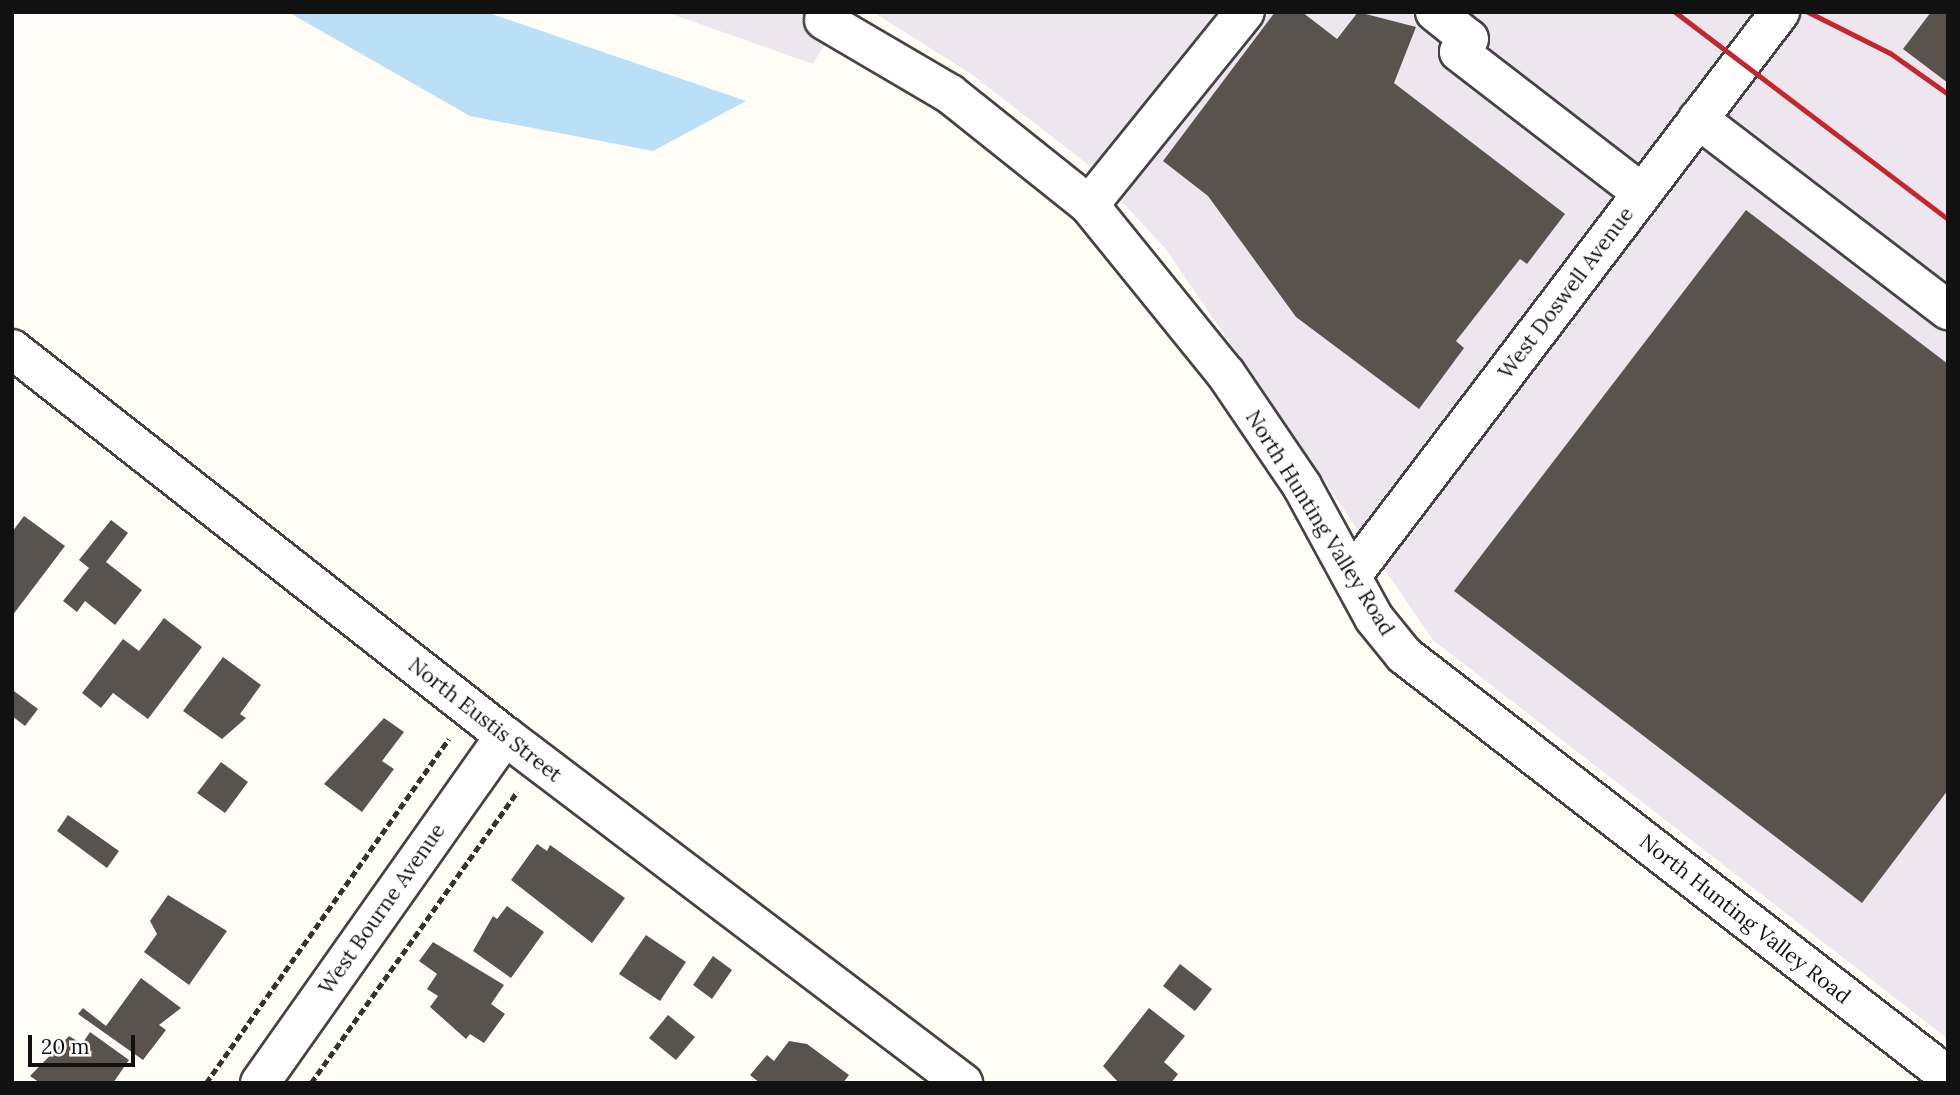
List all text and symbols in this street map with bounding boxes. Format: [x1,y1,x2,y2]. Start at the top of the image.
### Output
street label: West Doswell Avenue [1493,202,1639,384]
street label: North Hunting Valley Road [1240,406,1400,640]
street label: North Eustis Street [403,652,567,788]
street label: West Bourne Avenue [314,819,450,999]
street label: North Hunting Valley Road [1635,829,1855,1009]
scale bar [32,1021,138,1066]
text: 20 m [41,1033,90,1060]

